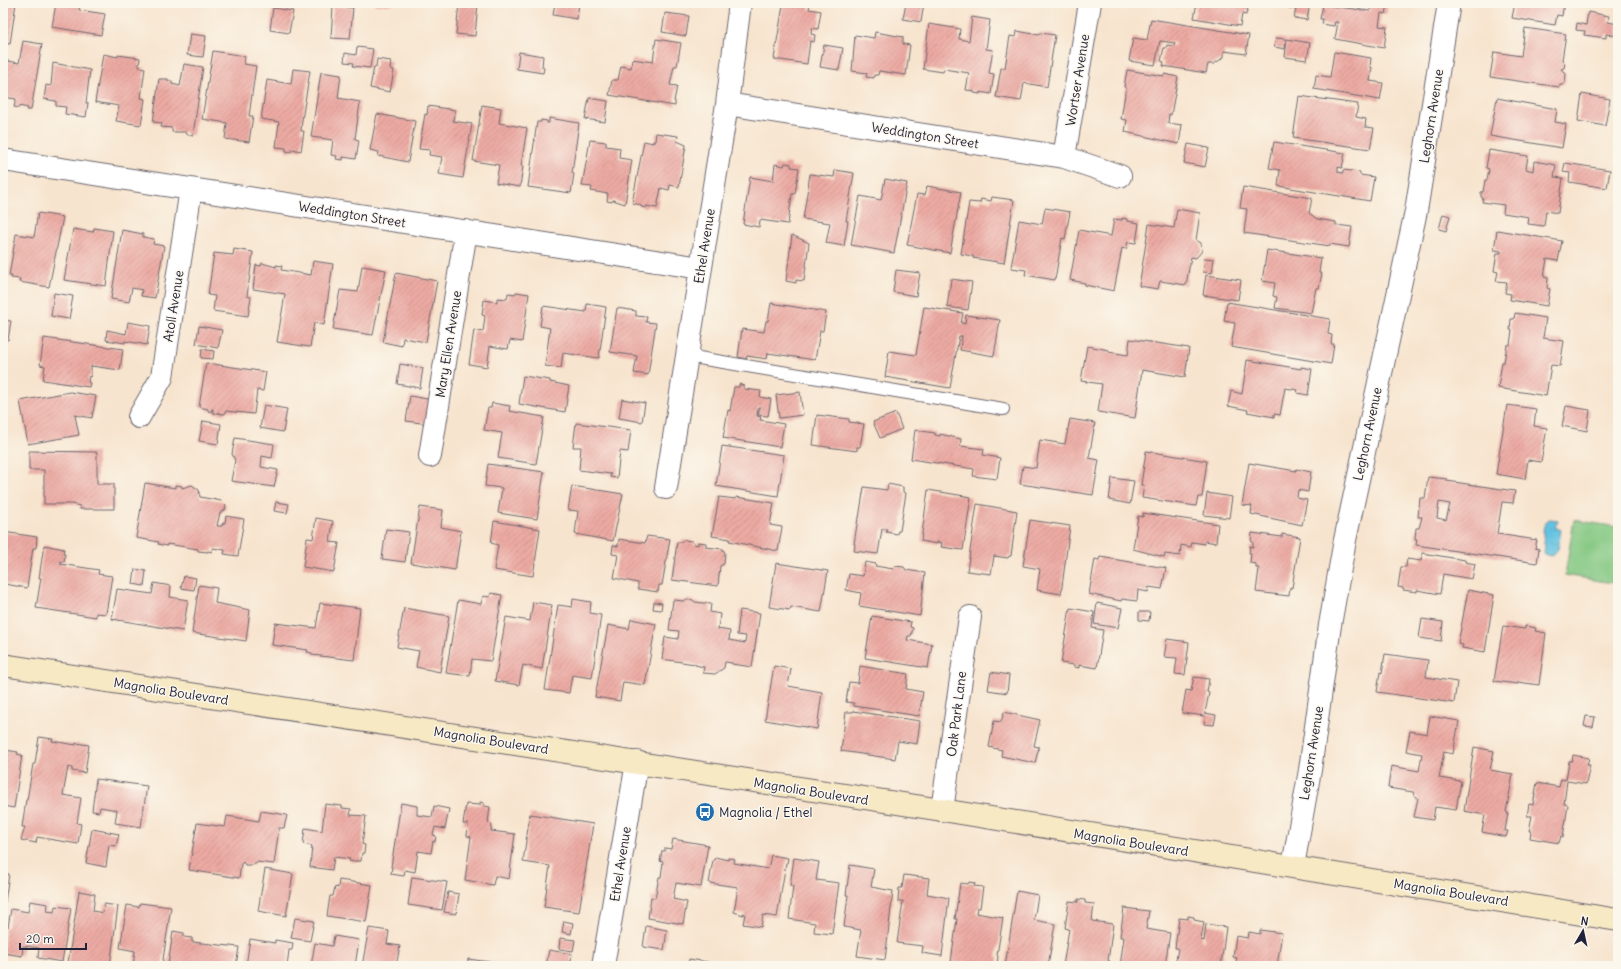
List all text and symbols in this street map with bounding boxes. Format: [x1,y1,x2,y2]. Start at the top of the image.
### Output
street label: Wortser Avenue [1062,33,1093,127]
street label: Leghorn Avenue [1416,68,1447,164]
street label: Weddington Street [870,119,980,152]
street label: Weddington Street [297,198,407,231]
street label: Ethel Avenue [690,207,719,285]
street label: Atoll Avenue [159,269,188,343]
street label: Mary Ellen Avenue [432,289,465,399]
street label: Leghorn Avenue [1349,386,1386,482]
street label: Oak Park Lane [943,670,970,758]
street label: Magnolia Boulevard [112,674,230,709]
street label: Leghorn Avenue [1296,705,1327,801]
street label: Magnolia Boulevard [432,723,550,758]
street label: Magnolia Boulevard [752,774,870,809]
bus stop icon: Magnolia / Ethel [694,801,716,823]
place label: Magnolia / Ethel [719,804,812,821]
street label: Ethel Avenue [606,825,635,903]
street label: Magnolia Boulevard [1072,825,1190,860]
street label: Magnolia Boulevard [1392,875,1510,910]
north arrow [1563,911,1603,951]
text: N [1580,914,1589,929]
scale bar [20,925,86,951]
text: 20 m [26,931,54,946]

